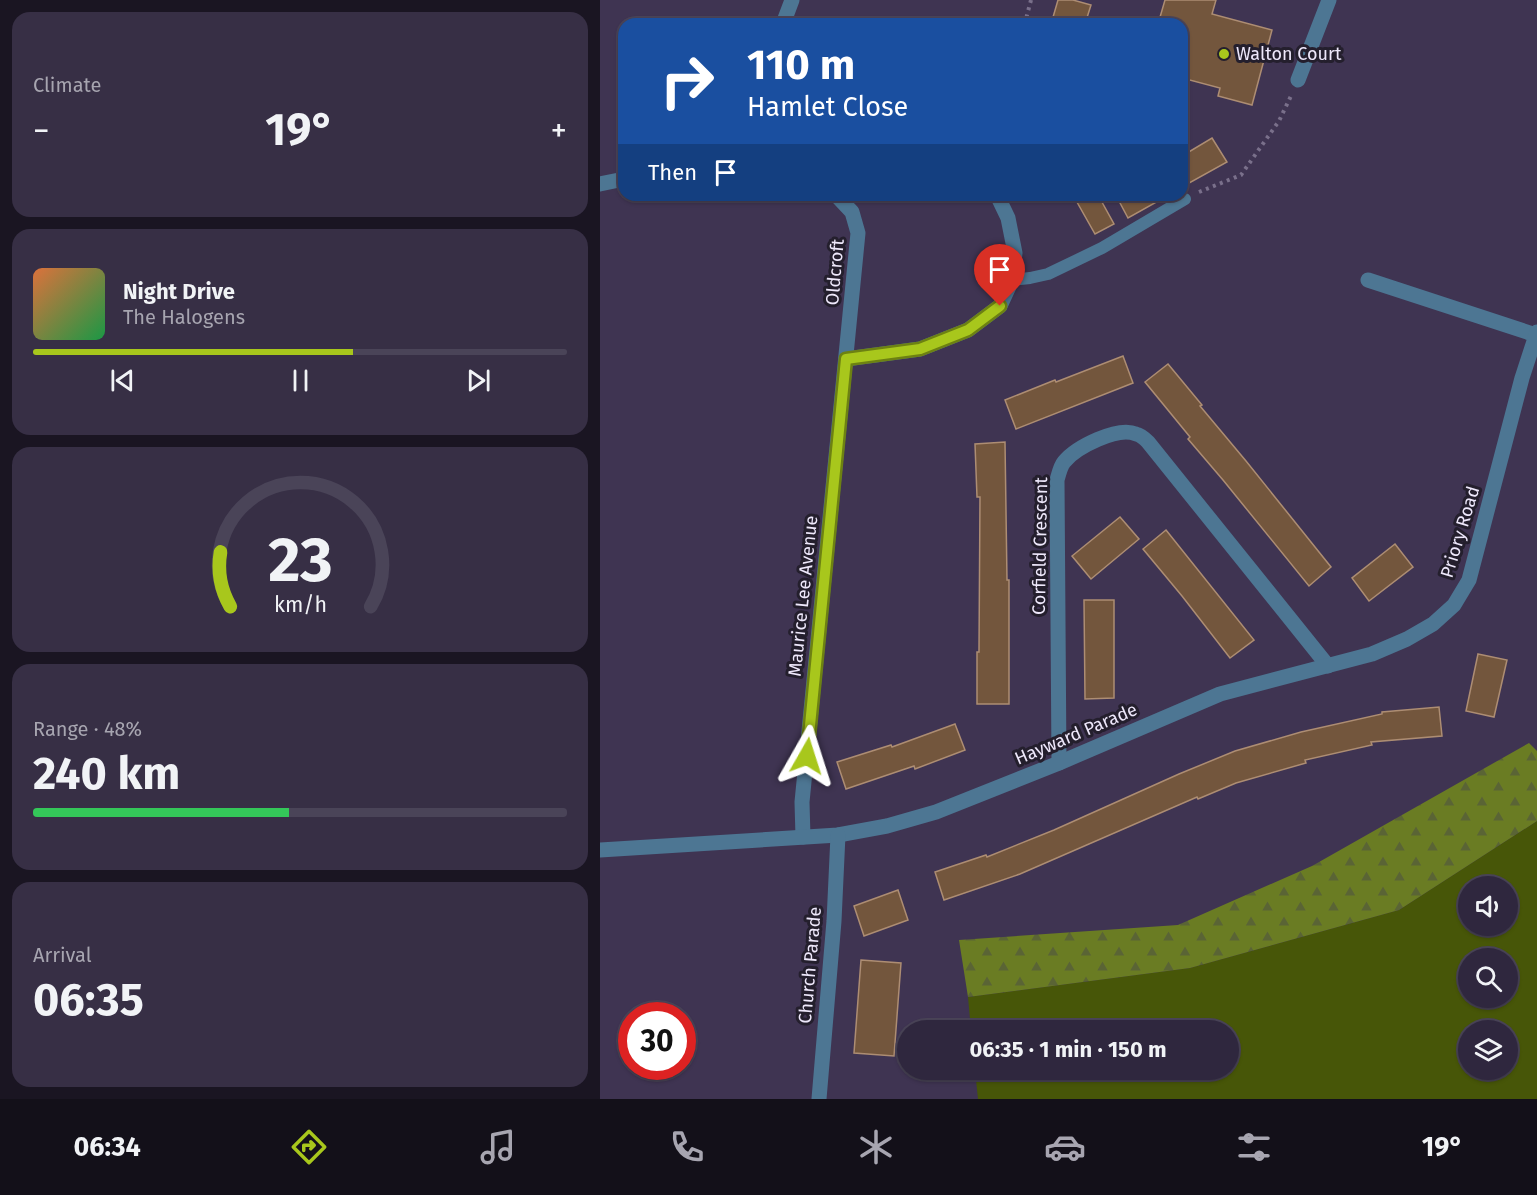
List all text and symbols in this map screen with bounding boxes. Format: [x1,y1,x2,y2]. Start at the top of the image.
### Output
text: 110 m [747,40,855,90]
icon: right [648,42,726,120]
place label: Walton Court [1236,43,1342,65]
marker: Walton Court [1217,47,1231,61]
text: Climate [33,73,101,97]
text: Hamlet Close [747,91,908,123]
text: 19° [265,103,335,157]
text: − [33,111,50,151]
text: + [551,111,567,151]
icon: arrive [709,156,742,189]
text: Then [648,159,697,186]
street label: Oldcroft [821,237,849,306]
pin [974,244,1025,306]
icon: arrive [983,253,1016,286]
text: Night Drive [123,278,235,305]
text: The Halogens [123,305,245,329]
icon: previous [106,364,139,397]
icon: pause [284,364,317,397]
icon: next [462,364,495,397]
street label: Corfield Crescent [1028,477,1052,615]
street label: Priory Road [1436,483,1484,581]
street label: Maurice Lee Avenue [784,514,822,678]
text: 23 [268,523,332,598]
text: km/h [273,592,327,618]
street label: Hayward Parade [1011,698,1141,770]
text: Range · 48% [33,717,142,741]
position arrow [775,724,839,788]
text: 240 km [33,747,180,801]
map controls [1458,876,1518,1080]
button: sound [1458,876,1518,936]
street label: Church Parade [794,906,826,1024]
text: Arrival [33,943,92,967]
button: search [1458,948,1518,1008]
text: 06:35 [33,973,144,1027]
speed limit sign: 30 [618,1002,696,1080]
button: layers [1458,1020,1518,1080]
text: 06:35 · 1 min · 150 m [969,1036,1167,1063]
icon: directions [288,1126,330,1168]
icon: music [477,1126,519,1168]
icon: phone [666,1126,708,1168]
icon: climate [855,1126,897,1168]
icon: car [1044,1126,1086,1168]
icon: filters [1233,1126,1275,1168]
text: 06:34 [74,1131,141,1163]
text: 19° [1422,1131,1463,1163]

